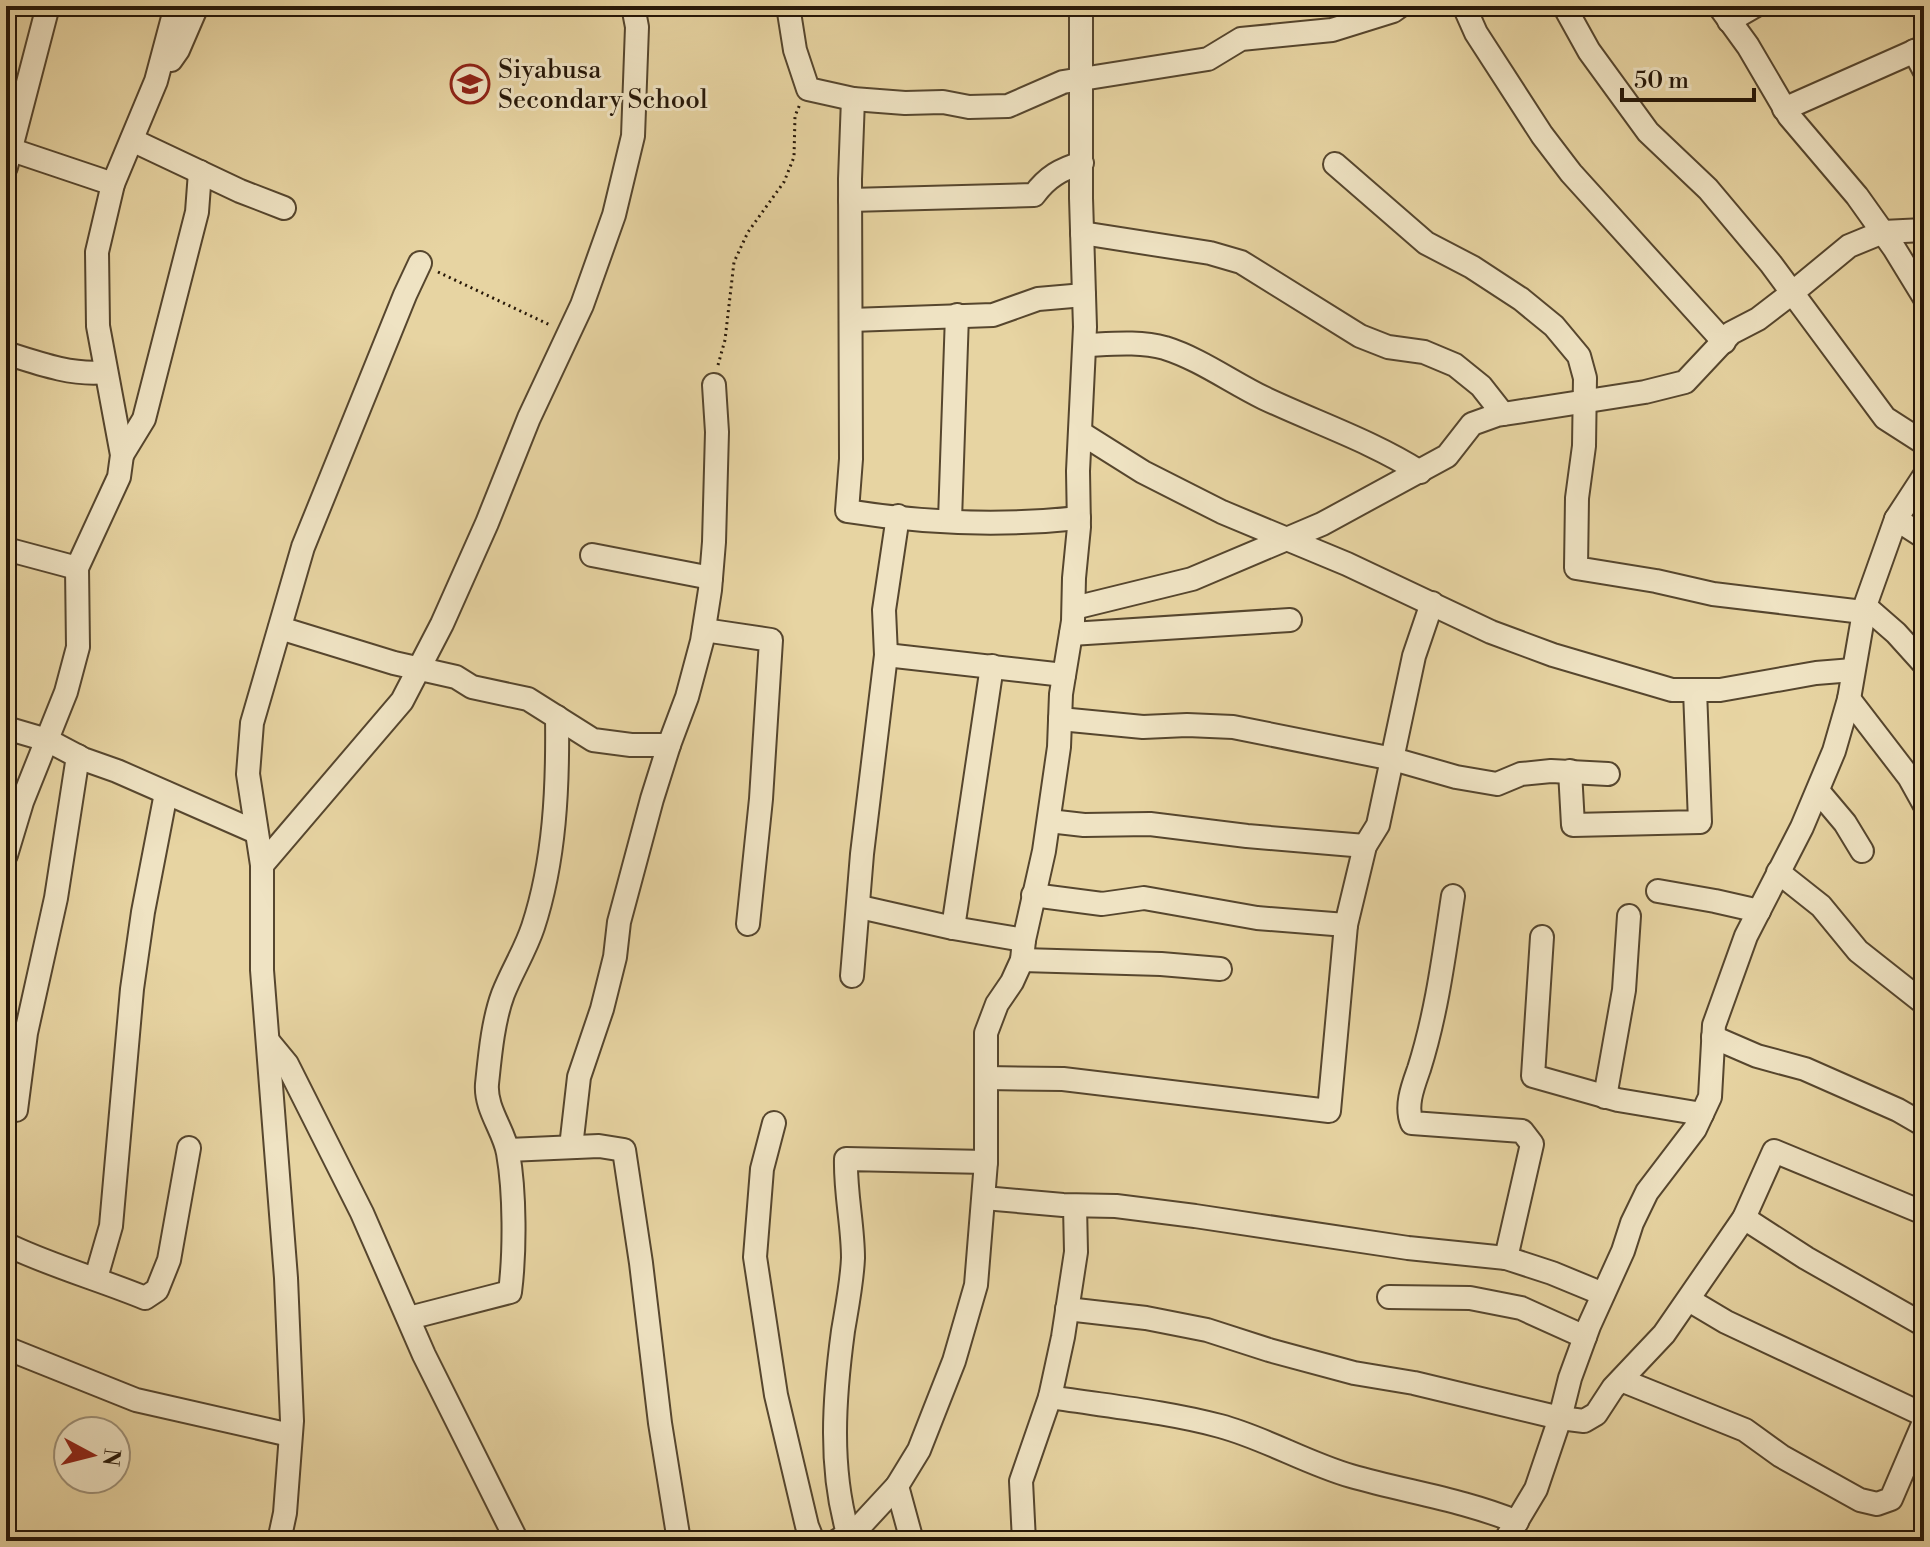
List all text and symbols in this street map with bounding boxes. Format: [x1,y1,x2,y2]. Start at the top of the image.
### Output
scale bar [1622,52,1754,102]
place label: Siyabusa Secondary School [498,54,708,116]
school or university icon: Siyabusa Secondary School [449,63,491,105]
text: 50 m [1634,66,1689,96]
north arrow [52,1415,132,1495]
text: N [96,1447,125,1468]

